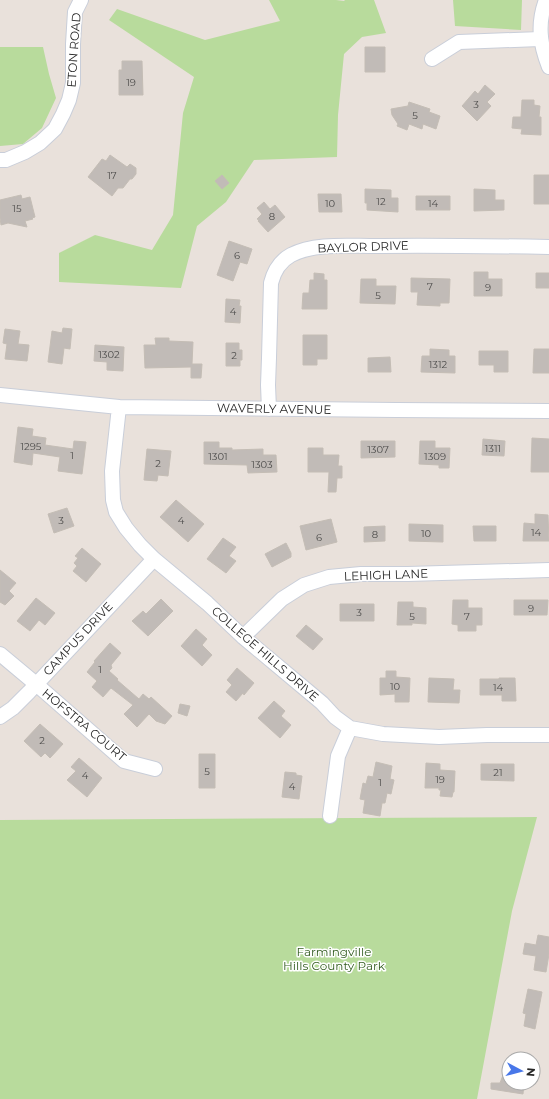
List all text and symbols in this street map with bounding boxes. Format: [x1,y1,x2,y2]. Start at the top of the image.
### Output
street label: ETON ROAD [63,12,84,88]
house number: 19 [126,76,136,89]
house number: 3 [473,98,479,111]
house number: 5 [412,109,418,122]
house number: 17 [107,169,117,182]
house number: 12 [376,195,386,208]
house number: 10 [325,197,335,210]
house number: 14 [428,197,438,210]
house number: 15 [12,202,22,215]
house number: 8 [269,210,275,223]
street label: BAYLOR DRIVE [317,237,409,256]
house number: 6 [234,249,240,262]
house number: 7 [427,280,433,293]
house number: 9 [485,281,491,294]
house number: 5 [375,289,381,302]
house number: 4 [230,305,237,318]
house number: 1302 [98,348,120,361]
house number: 2 [231,349,237,362]
house number: 1312 [429,358,448,371]
street label: WAVERLY AVENUE [217,400,331,417]
house number: 1295 [20,440,42,453]
house number: 1311 [485,442,501,455]
house number: 1307 [367,443,389,456]
house number: 1 [70,449,74,462]
house number: 1301 [208,450,228,463]
house number: 1309 [424,450,446,463]
house number: 2 [155,457,161,470]
house number: 1303 [251,458,273,471]
house number: 3 [58,514,64,527]
house number: 4 [178,514,185,527]
house number: 14 [531,526,541,539]
house number: 10 [421,527,431,540]
house number: 8 [372,528,378,541]
house number: 6 [316,531,322,544]
street label: LEHIGH LANE [344,566,428,583]
street label: CAMPUS DRIVE [40,599,116,679]
house number: 9 [528,602,534,615]
street label: COLLEGE HILLS DRIVE [209,603,322,704]
house number: 3 [356,606,362,619]
house number: 5 [409,610,415,623]
house number: 7 [464,610,470,623]
house number: 1 [98,663,102,676]
house number: 10 [390,680,400,693]
house number: 14 [493,681,503,694]
street label: HOFSTRA COURT [39,685,129,764]
house number: 2 [39,734,45,747]
house number: 5 [204,765,210,778]
house number: 21 [493,766,503,779]
house number: 4 [82,769,89,782]
house number: 19 [435,773,445,786]
house number: 1 [378,776,382,789]
house number: 4 [289,780,296,793]
park label: Farmingville Hills County Park [283,944,386,973]
north arrow [501,1051,541,1091]
text: N [523,1067,538,1077]

